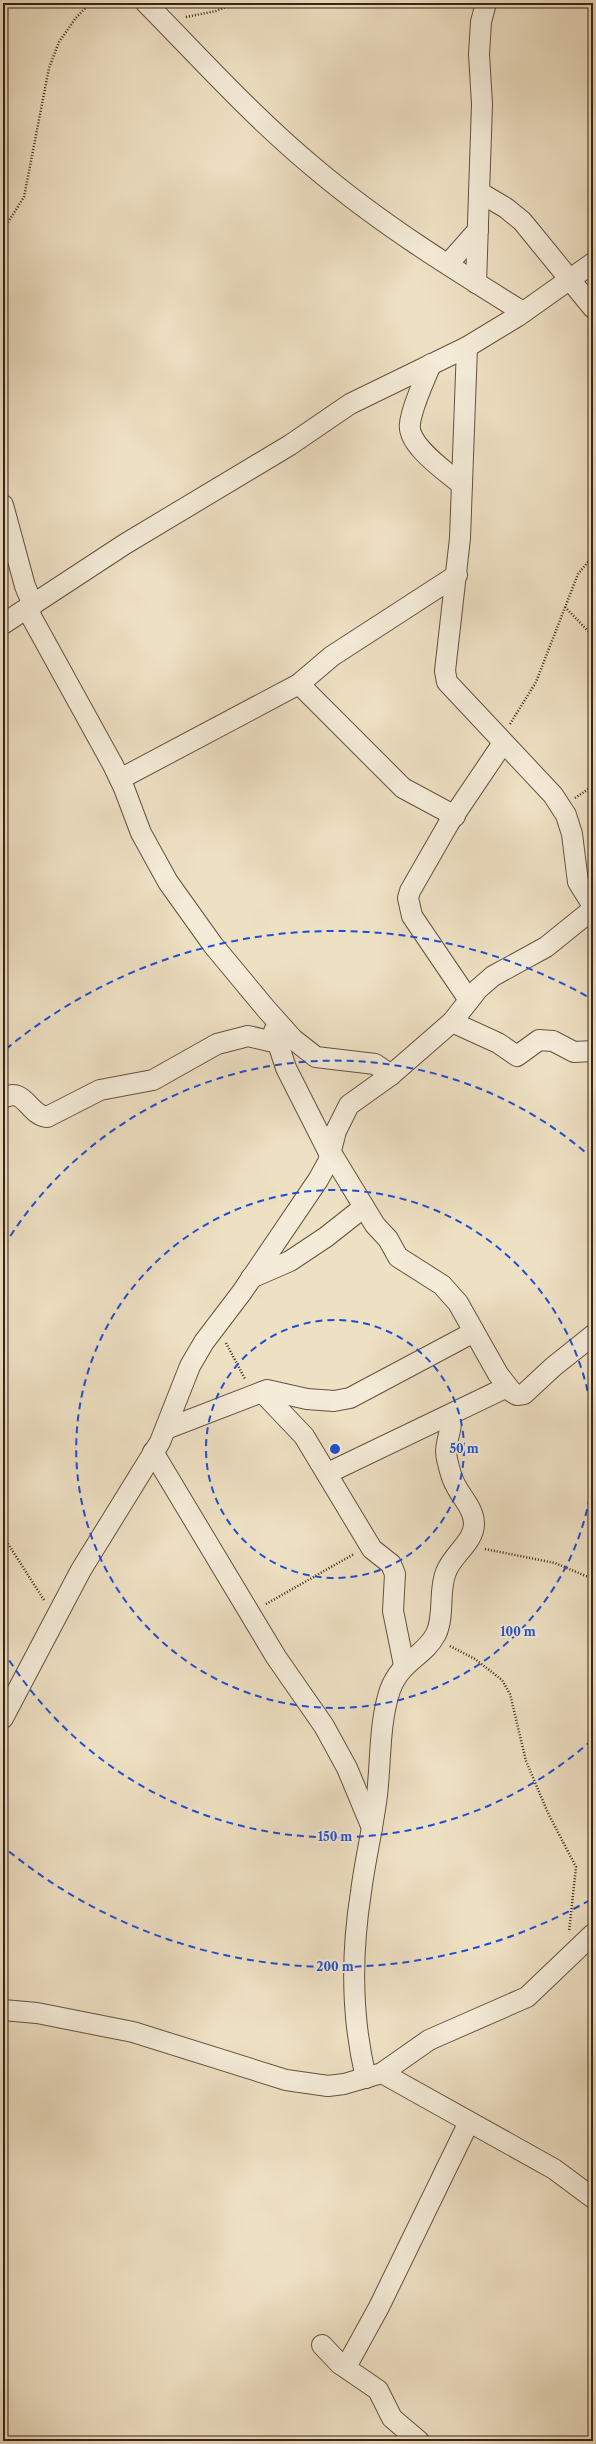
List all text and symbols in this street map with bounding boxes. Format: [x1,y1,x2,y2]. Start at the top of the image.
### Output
text: 50 m [449,1441,479,1456]
centre of rings [328,1442,342,1456]
text: 100 m [500,1624,536,1639]
text: 150 m [318,1829,352,1844]
text: 200 m [316,1959,354,1974]

